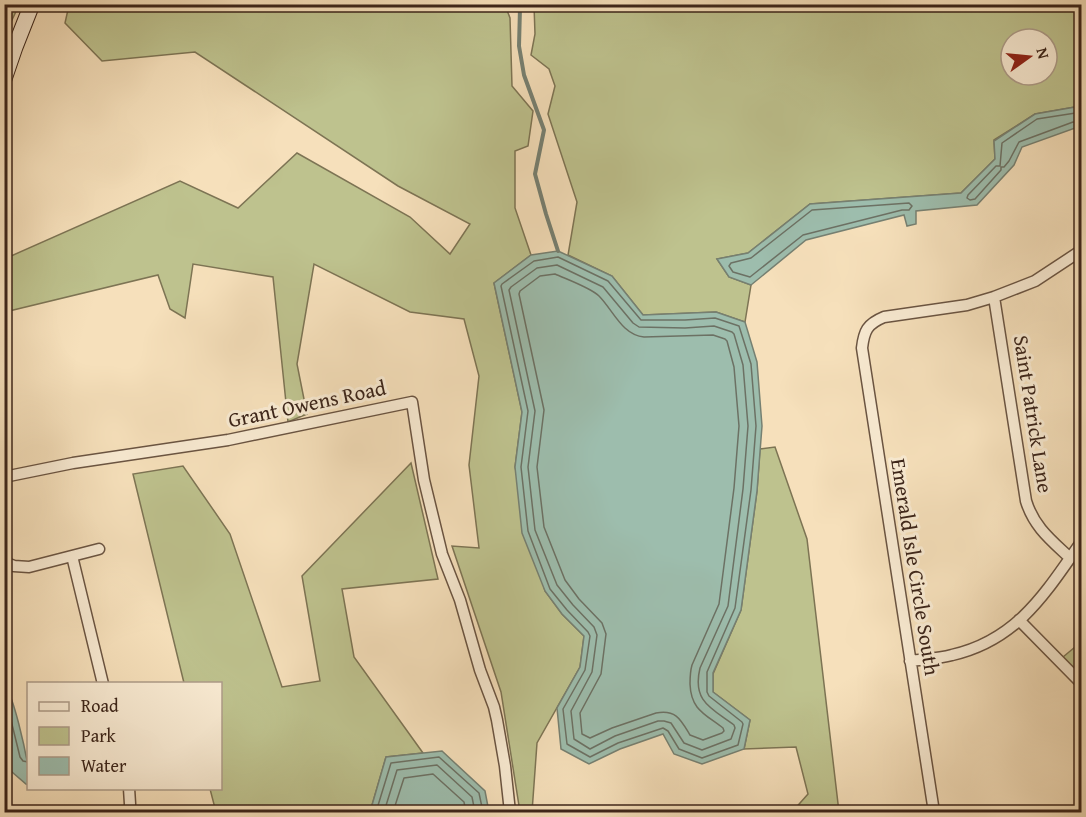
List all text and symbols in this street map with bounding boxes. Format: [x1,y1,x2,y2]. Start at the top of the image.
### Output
north arrow [999,27,1059,87]
text: N [1031,45,1057,62]
street label: Saint Patrick Lane [1006,333,1061,495]
street label: Grant Owens Road [225,372,389,435]
street label: Emerald Isle Circle South [883,456,948,678]
legend [27,682,222,790]
text: Road [81,692,119,719]
text: Park [81,722,117,749]
text: Water [81,752,127,779]

